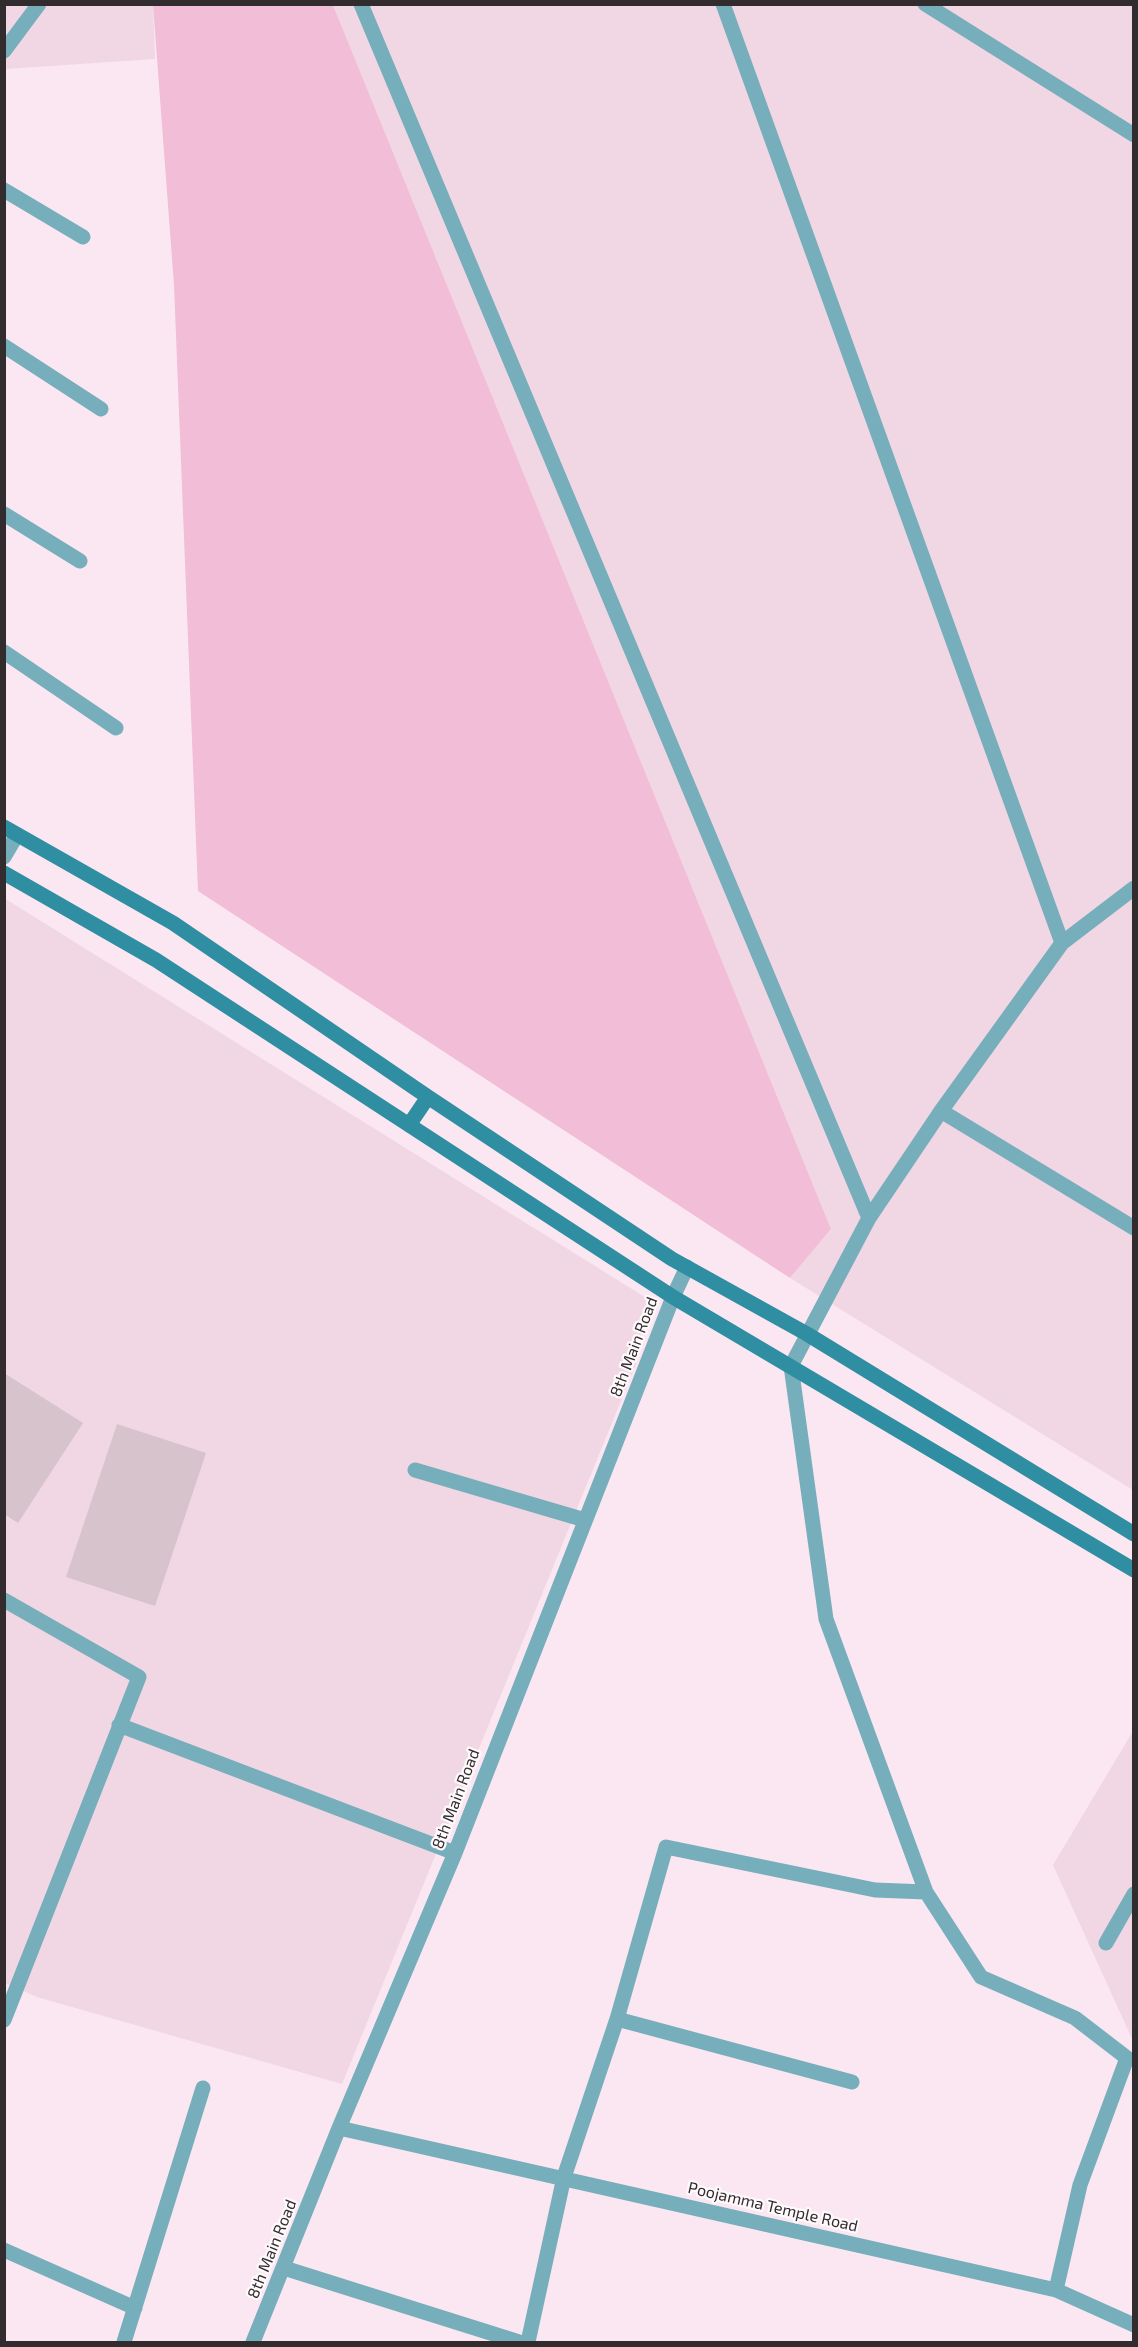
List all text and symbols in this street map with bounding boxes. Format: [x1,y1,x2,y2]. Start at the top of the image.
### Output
street label: 8th Main Road [606,1294,662,1400]
street label: 8th Main Road [428,1746,484,1852]
street label: Poojamma Temple Road [686,2178,860,2236]
street label: 8th Main Road [243,2197,301,2301]

